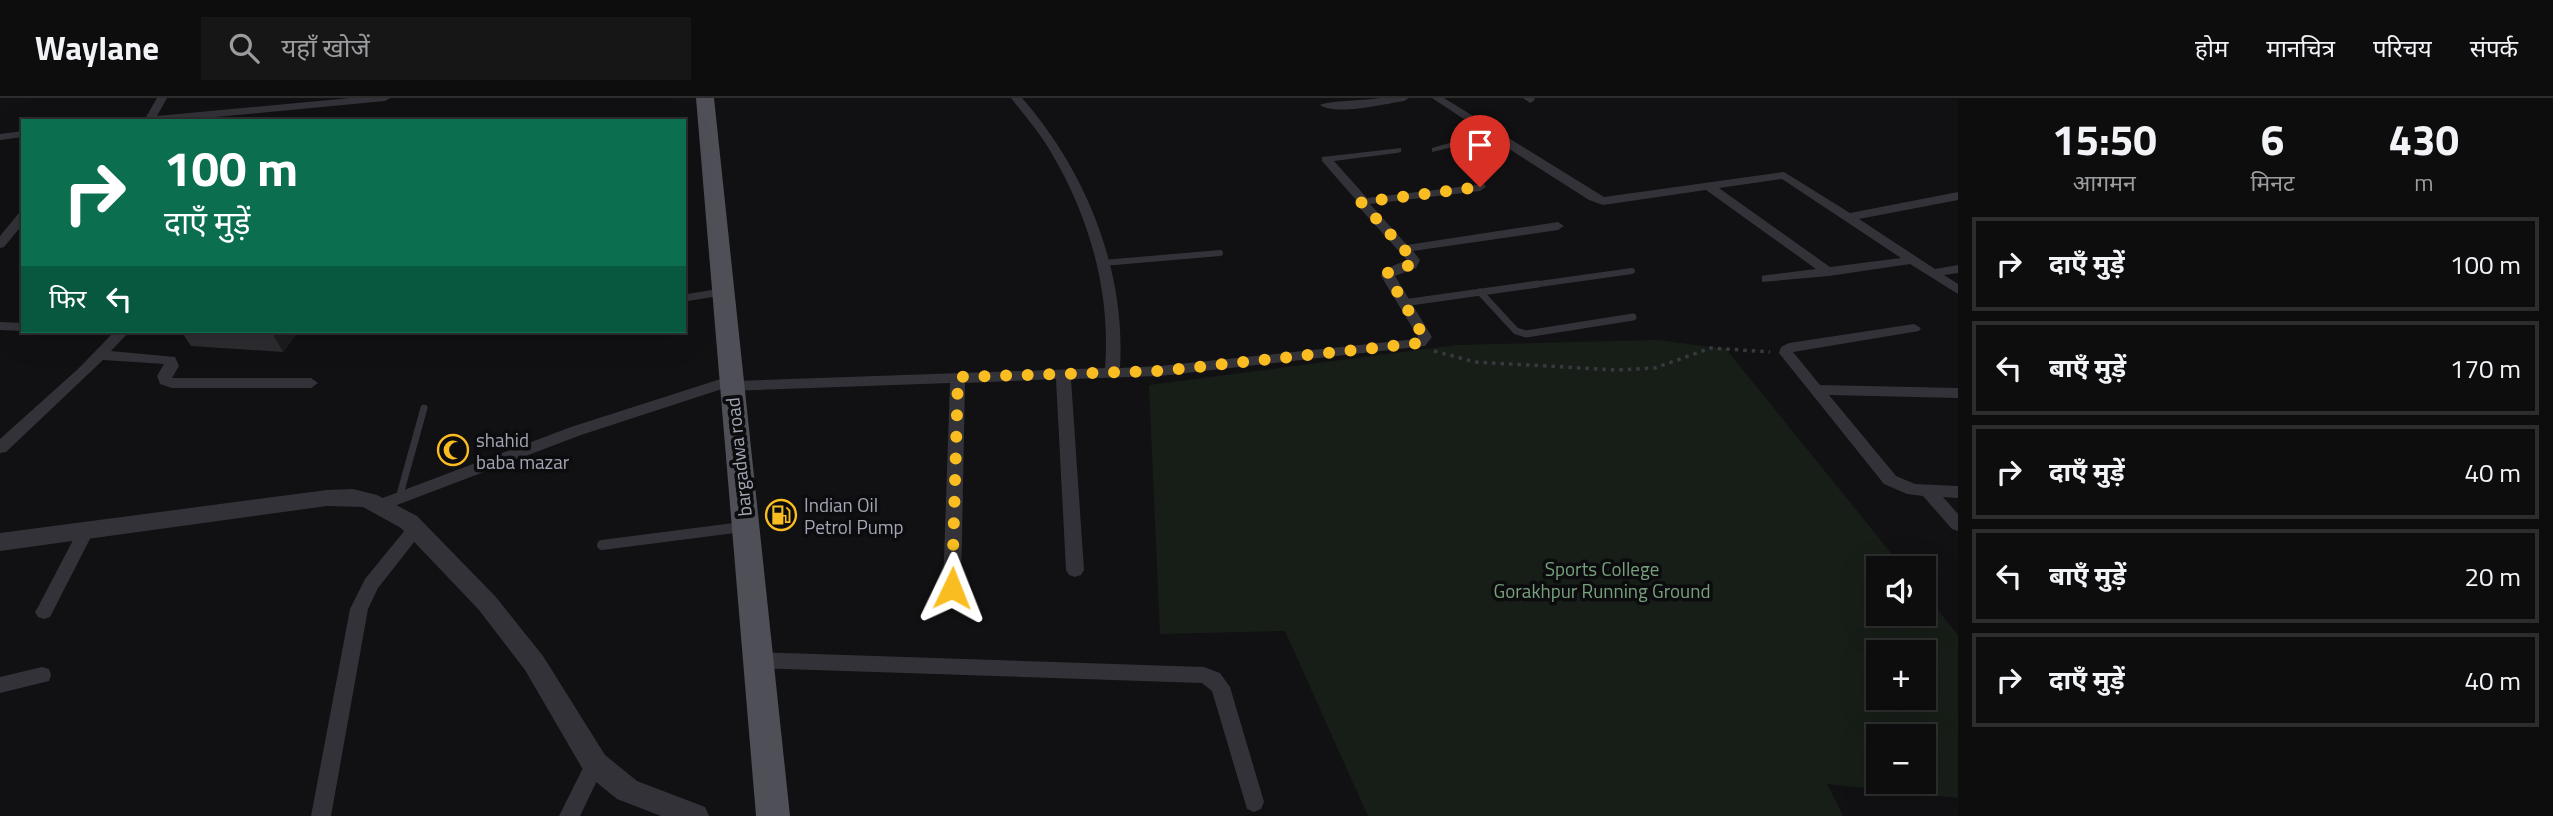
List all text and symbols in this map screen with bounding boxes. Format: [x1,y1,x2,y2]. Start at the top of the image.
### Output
search box [201,17,691,80]
text: Waylane [35,23,159,73]
text: यहाँ खोजें [281,28,370,67]
icon: search [225,29,263,67]
text: होम [2195,30,2228,66]
text: मानचित्र [2266,30,2335,66]
text: परिचय [2373,30,2432,66]
text: संपर्क [2470,30,2518,66]
text: 15:50 [2052,107,2157,171]
text: 6 [2261,107,2284,171]
text: 430 [2389,107,2459,171]
pin [1450,115,1510,187]
icon: arrive [1461,126,1499,164]
text: 100 m [164,130,298,205]
icon: right [49,147,140,238]
text: आगमन [2073,165,2136,200]
text: मिनट [2251,165,2295,200]
text: m [2414,165,2433,200]
text: दाएँ मुड़ें [164,198,250,246]
text: दाएँ मुड़ें [2049,244,2125,283]
icon: right [1990,245,2028,283]
text: 100 m [2450,245,2521,284]
text: फिर [49,279,86,318]
icon: left [100,280,138,318]
text: बाएँ मुड़ें [2049,348,2126,387]
icon: left [1990,349,2028,387]
text: 170 m [2450,349,2521,388]
street label: bargadwa road [717,396,759,518]
place label: shahid baba mazar [476,425,570,476]
mosque icon: shahid baba mazar [436,433,470,467]
text: दाएँ मुड़ें [2049,452,2125,491]
icon: right [1990,453,2028,491]
text: 40 m [2464,453,2521,492]
place label: Indian Oil Petrol Pump [804,490,904,541]
fuel station icon: Indian Oil Petrol Pump [764,498,798,532]
position arrow [915,551,989,625]
park label: Sports College Gorakhpur Running Ground [1494,554,1710,605]
map controls [1866,556,1936,794]
button: sound [1866,556,1936,626]
text: बाएँ मुड़ें [2049,556,2126,595]
icon: left [1990,557,2028,595]
text: 20 m [2464,557,2521,596]
button: + [1866,640,1936,710]
text: दाएँ मुड़ें [2049,660,2125,699]
icon: right [1990,661,2028,699]
text: 40 m [2464,661,2521,700]
button: − [1866,724,1936,794]

